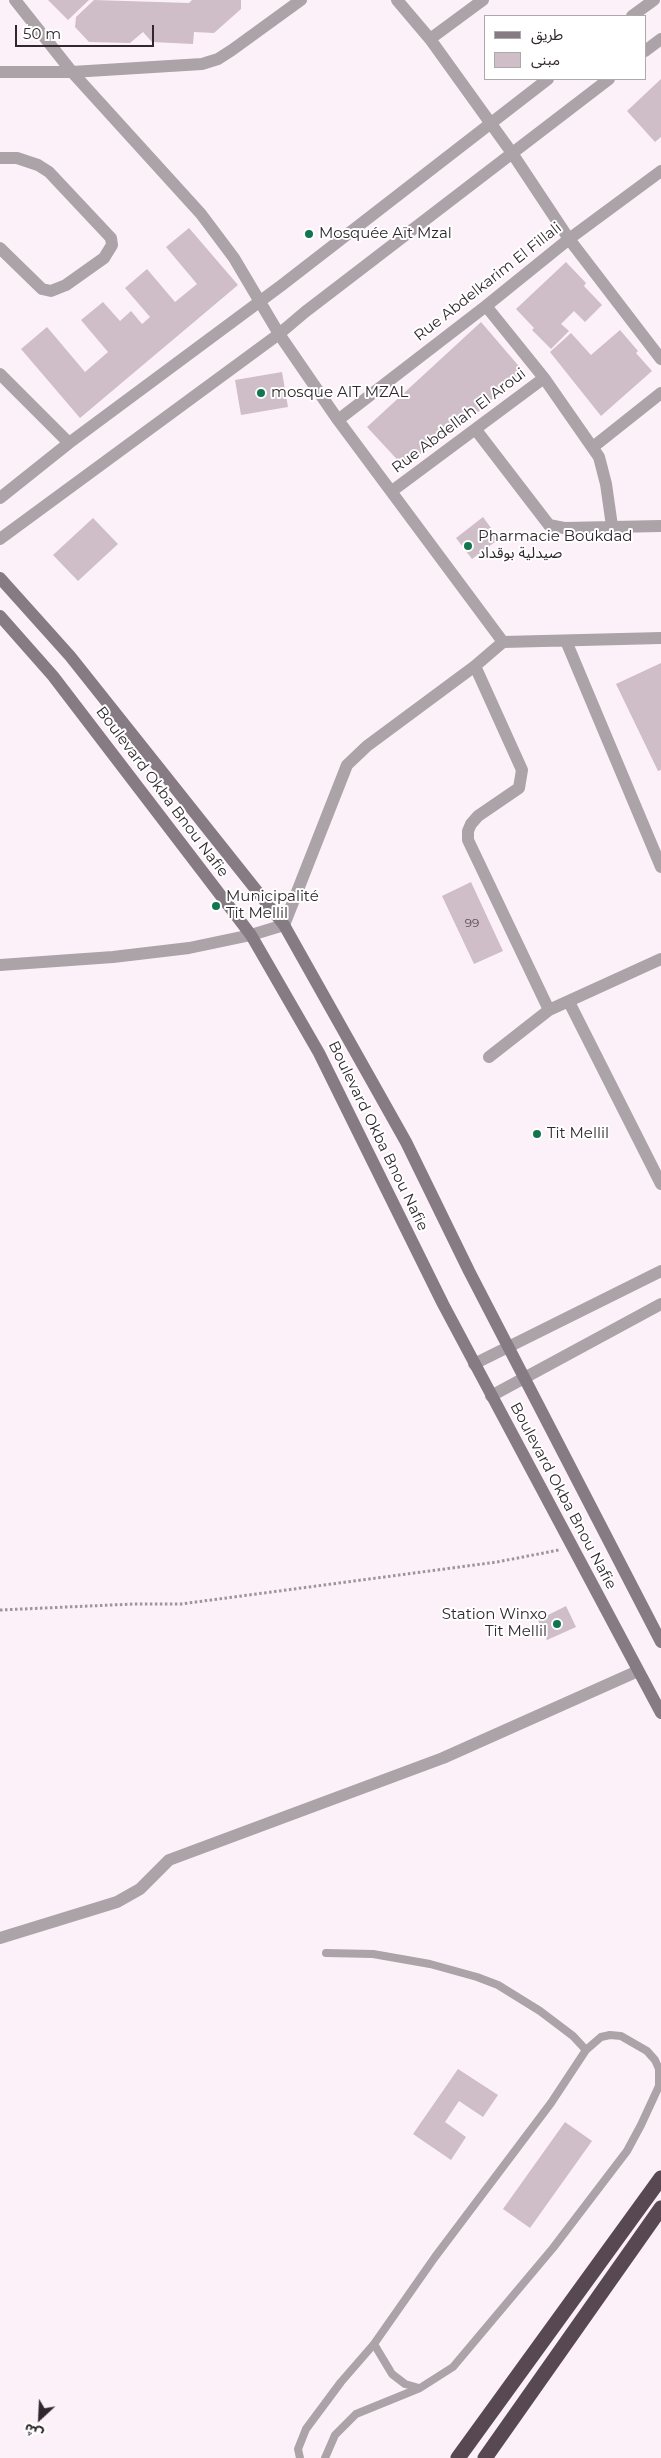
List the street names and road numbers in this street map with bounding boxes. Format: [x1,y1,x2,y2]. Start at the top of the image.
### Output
street label: Rue Abdelkarim El Fillali [411,219,565,345]
street label: Rue Abdellah El Aroui [388,365,530,477]
street label: Boulevard Okba Bnou Nafie [92,703,232,881]
street label: Boulevard Okba Bnou Nafie [324,1038,432,1234]
street label: Boulevard Okba Bnou Nafie [506,1400,620,1592]

